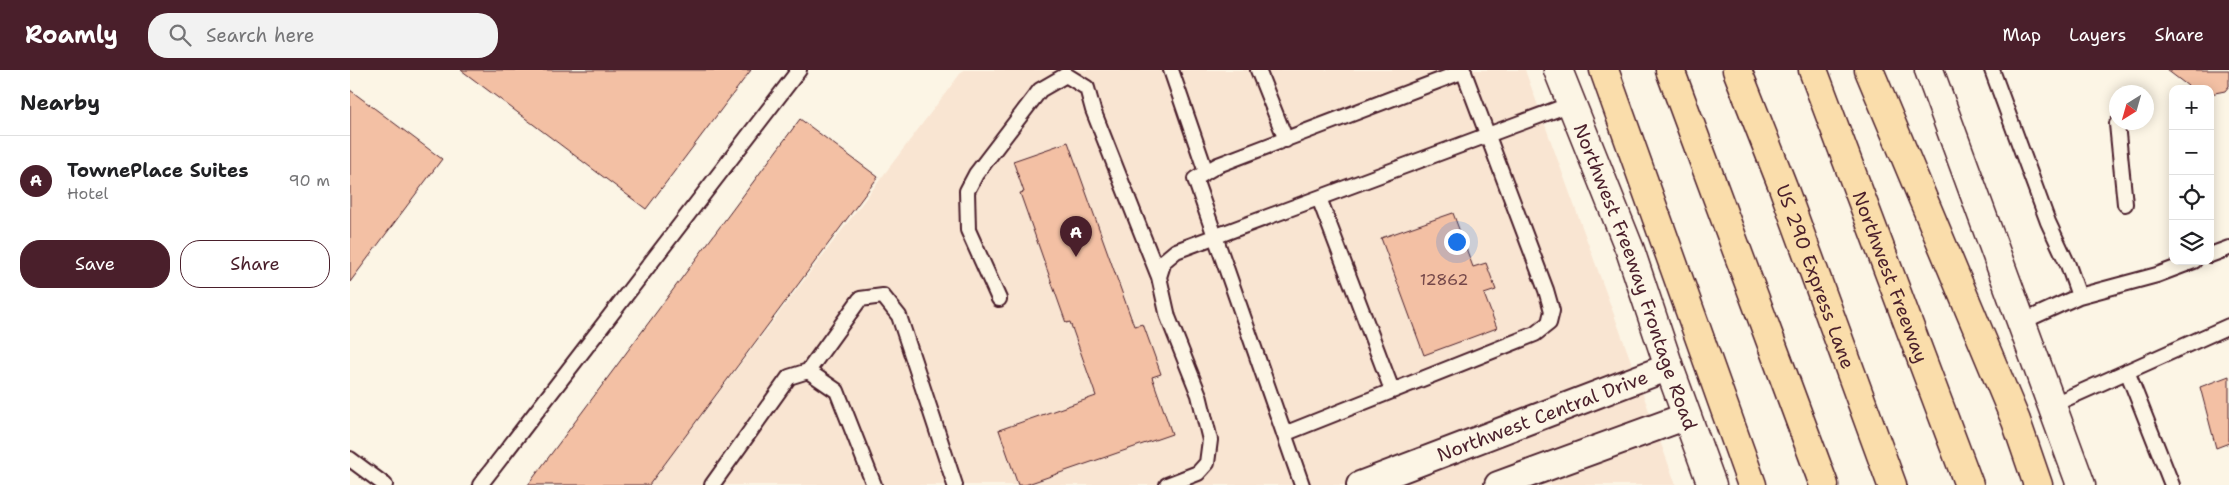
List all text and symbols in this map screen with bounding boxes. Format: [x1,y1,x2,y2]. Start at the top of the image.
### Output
search box [148,13,498,58]
text: Roamly [25,19,118,51]
icon: search [166,21,194,49]
text: Search here [206,23,315,48]
text: Map [2003,23,2041,47]
text: Layers [2069,23,2126,47]
text: Share [2154,23,2204,47]
north arrow [2109,85,2154,130]
map controls [2169,85,2214,265]
button: + [2169,85,2214,130]
text: Nearby [20,89,100,117]
street label: Northwest Freeway Frontage Road [1568,120,1703,433]
button: − [2169,130,2214,175]
text: TownePlace Suites [67,158,248,183]
text: A [30,170,42,191]
text: 90 m [289,170,330,191]
button: locate [2169,175,2214,220]
street label: US 290 Express Lane [1771,181,1861,372]
text: Hotel [67,183,108,204]
street label: Northwest Freeway [1847,188,1934,366]
pin: A [1060,216,1092,257]
button: layers [2169,220,2214,265]
your location [1444,229,1470,255]
button: Save [20,240,170,288]
button: Share [180,240,330,288]
house number: 12862 [1420,269,1468,290]
street label: Northwest Central Drive [1433,364,1651,467]

